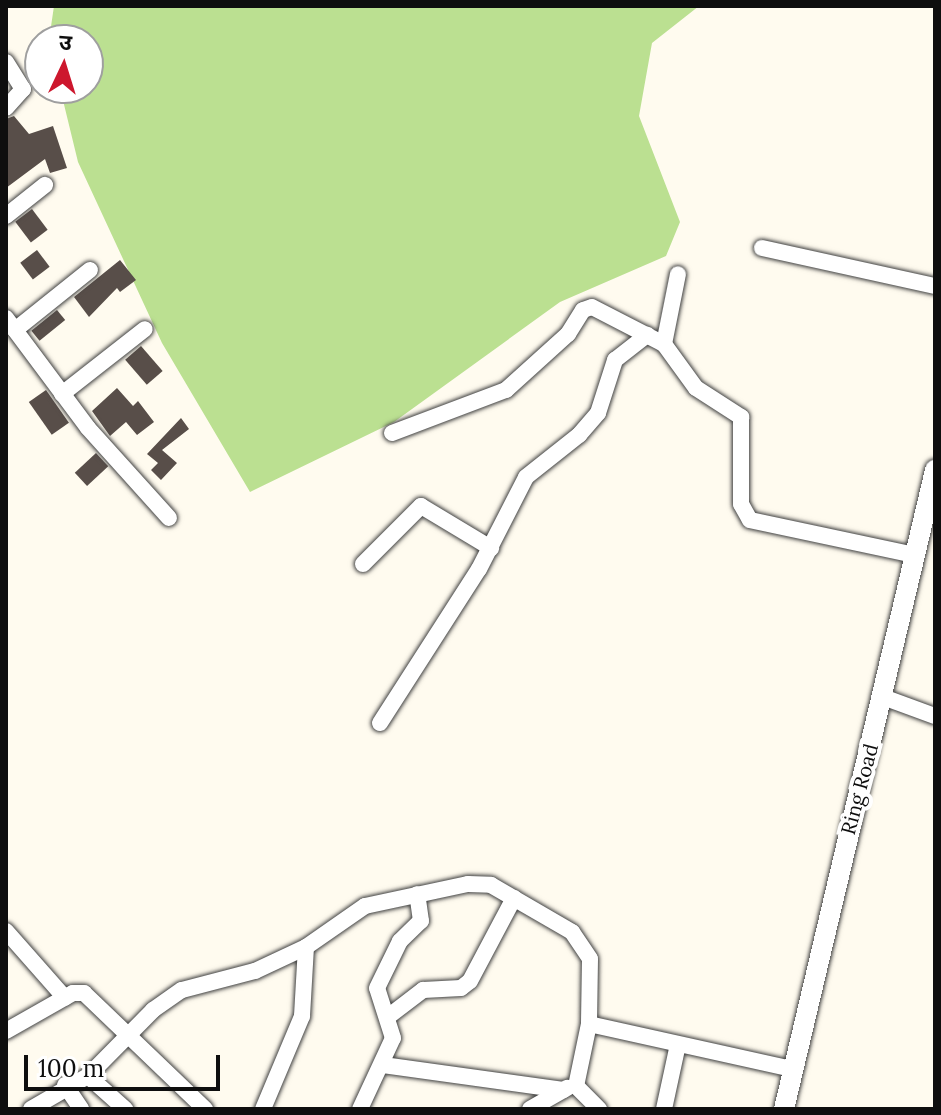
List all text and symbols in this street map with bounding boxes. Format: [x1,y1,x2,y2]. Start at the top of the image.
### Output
north arrow [24,24,104,104]
text: उ [58,28,73,56]
street label: Ring Road [835,741,883,837]
scale bar [28,1039,224,1089]
text: 100 m [38,1053,104,1084]

